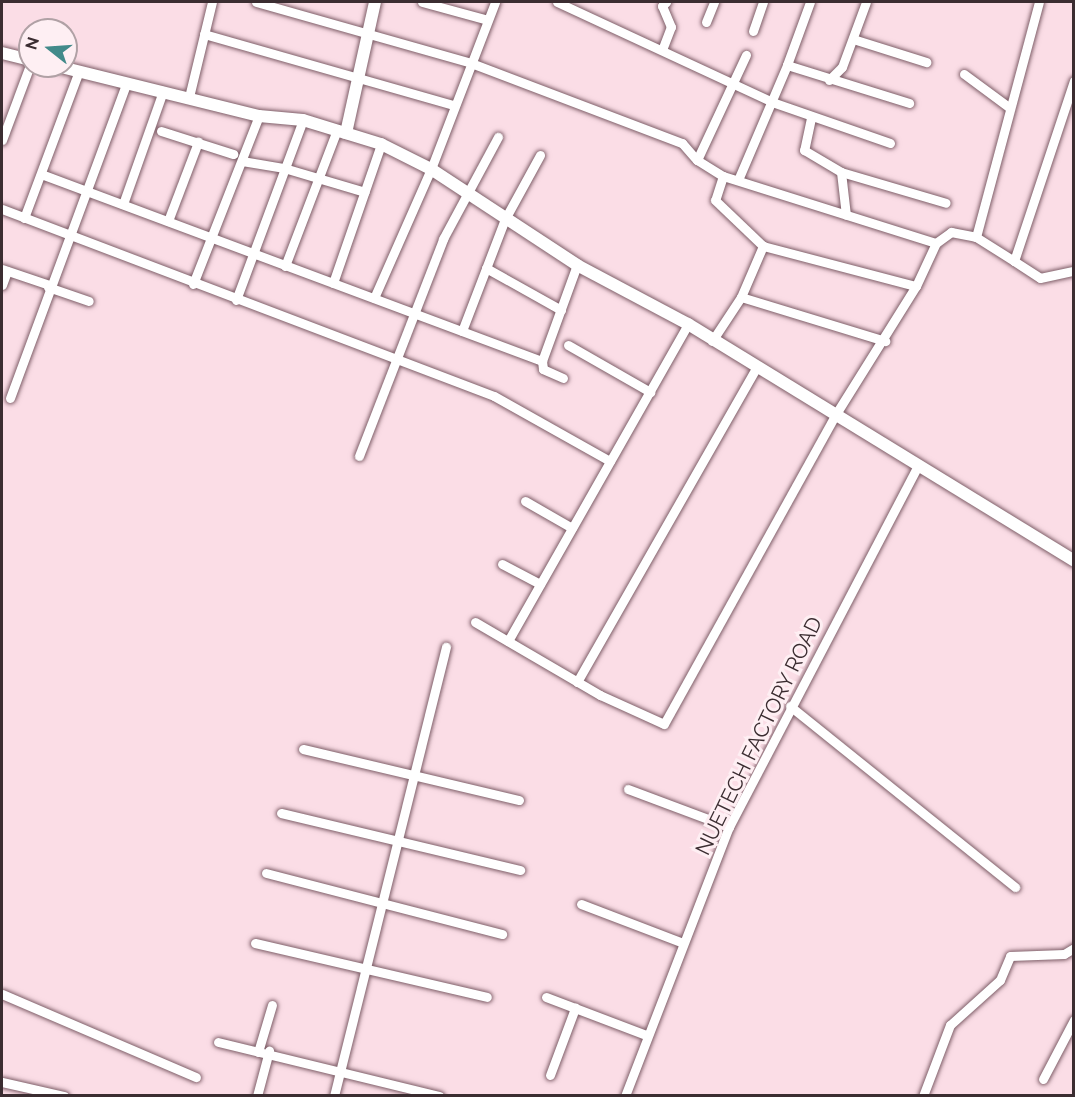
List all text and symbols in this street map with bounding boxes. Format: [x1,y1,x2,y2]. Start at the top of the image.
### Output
north arrow [18,18,78,78]
text: N [21,35,43,52]
street label: NUETECH FACTORY ROAD [690,612,828,860]

